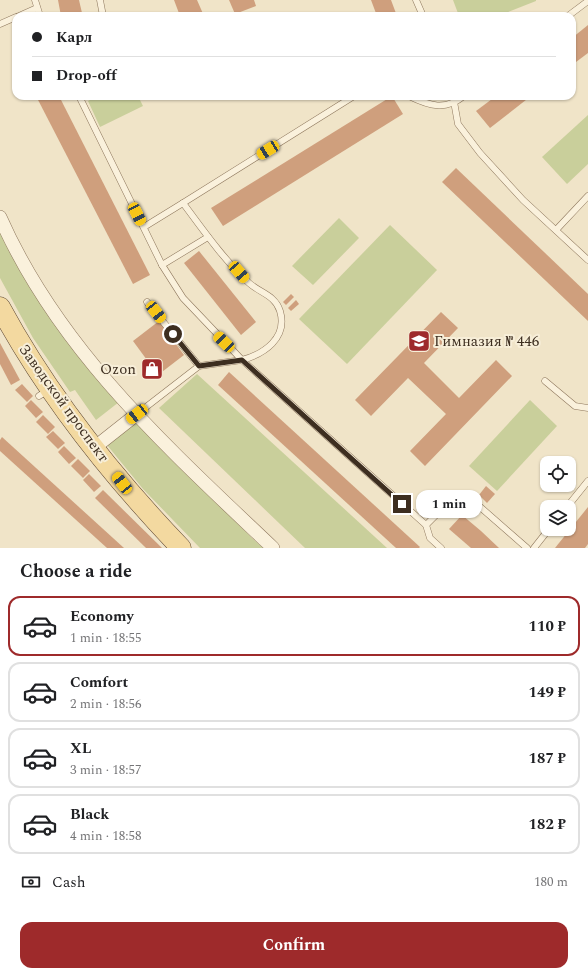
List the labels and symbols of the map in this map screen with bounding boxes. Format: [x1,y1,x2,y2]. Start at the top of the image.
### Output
car [255,139,281,161]
car [126,201,148,227]
car [227,259,251,285]
car [144,299,168,325]
route start [164,325,182,343]
school or university icon: Гимназия № 446 [406,328,432,354]
car [211,329,237,355]
place label: Гимназия № 446 [434,330,540,353]
street label: Заводской проспект [13,339,114,467]
shop icon: Ozon [139,356,165,382]
place label: Ozon [100,358,136,381]
car [124,402,150,426]
car [110,470,134,496]
callout: 1 min [416,490,482,518]
route end [393,495,411,513]

